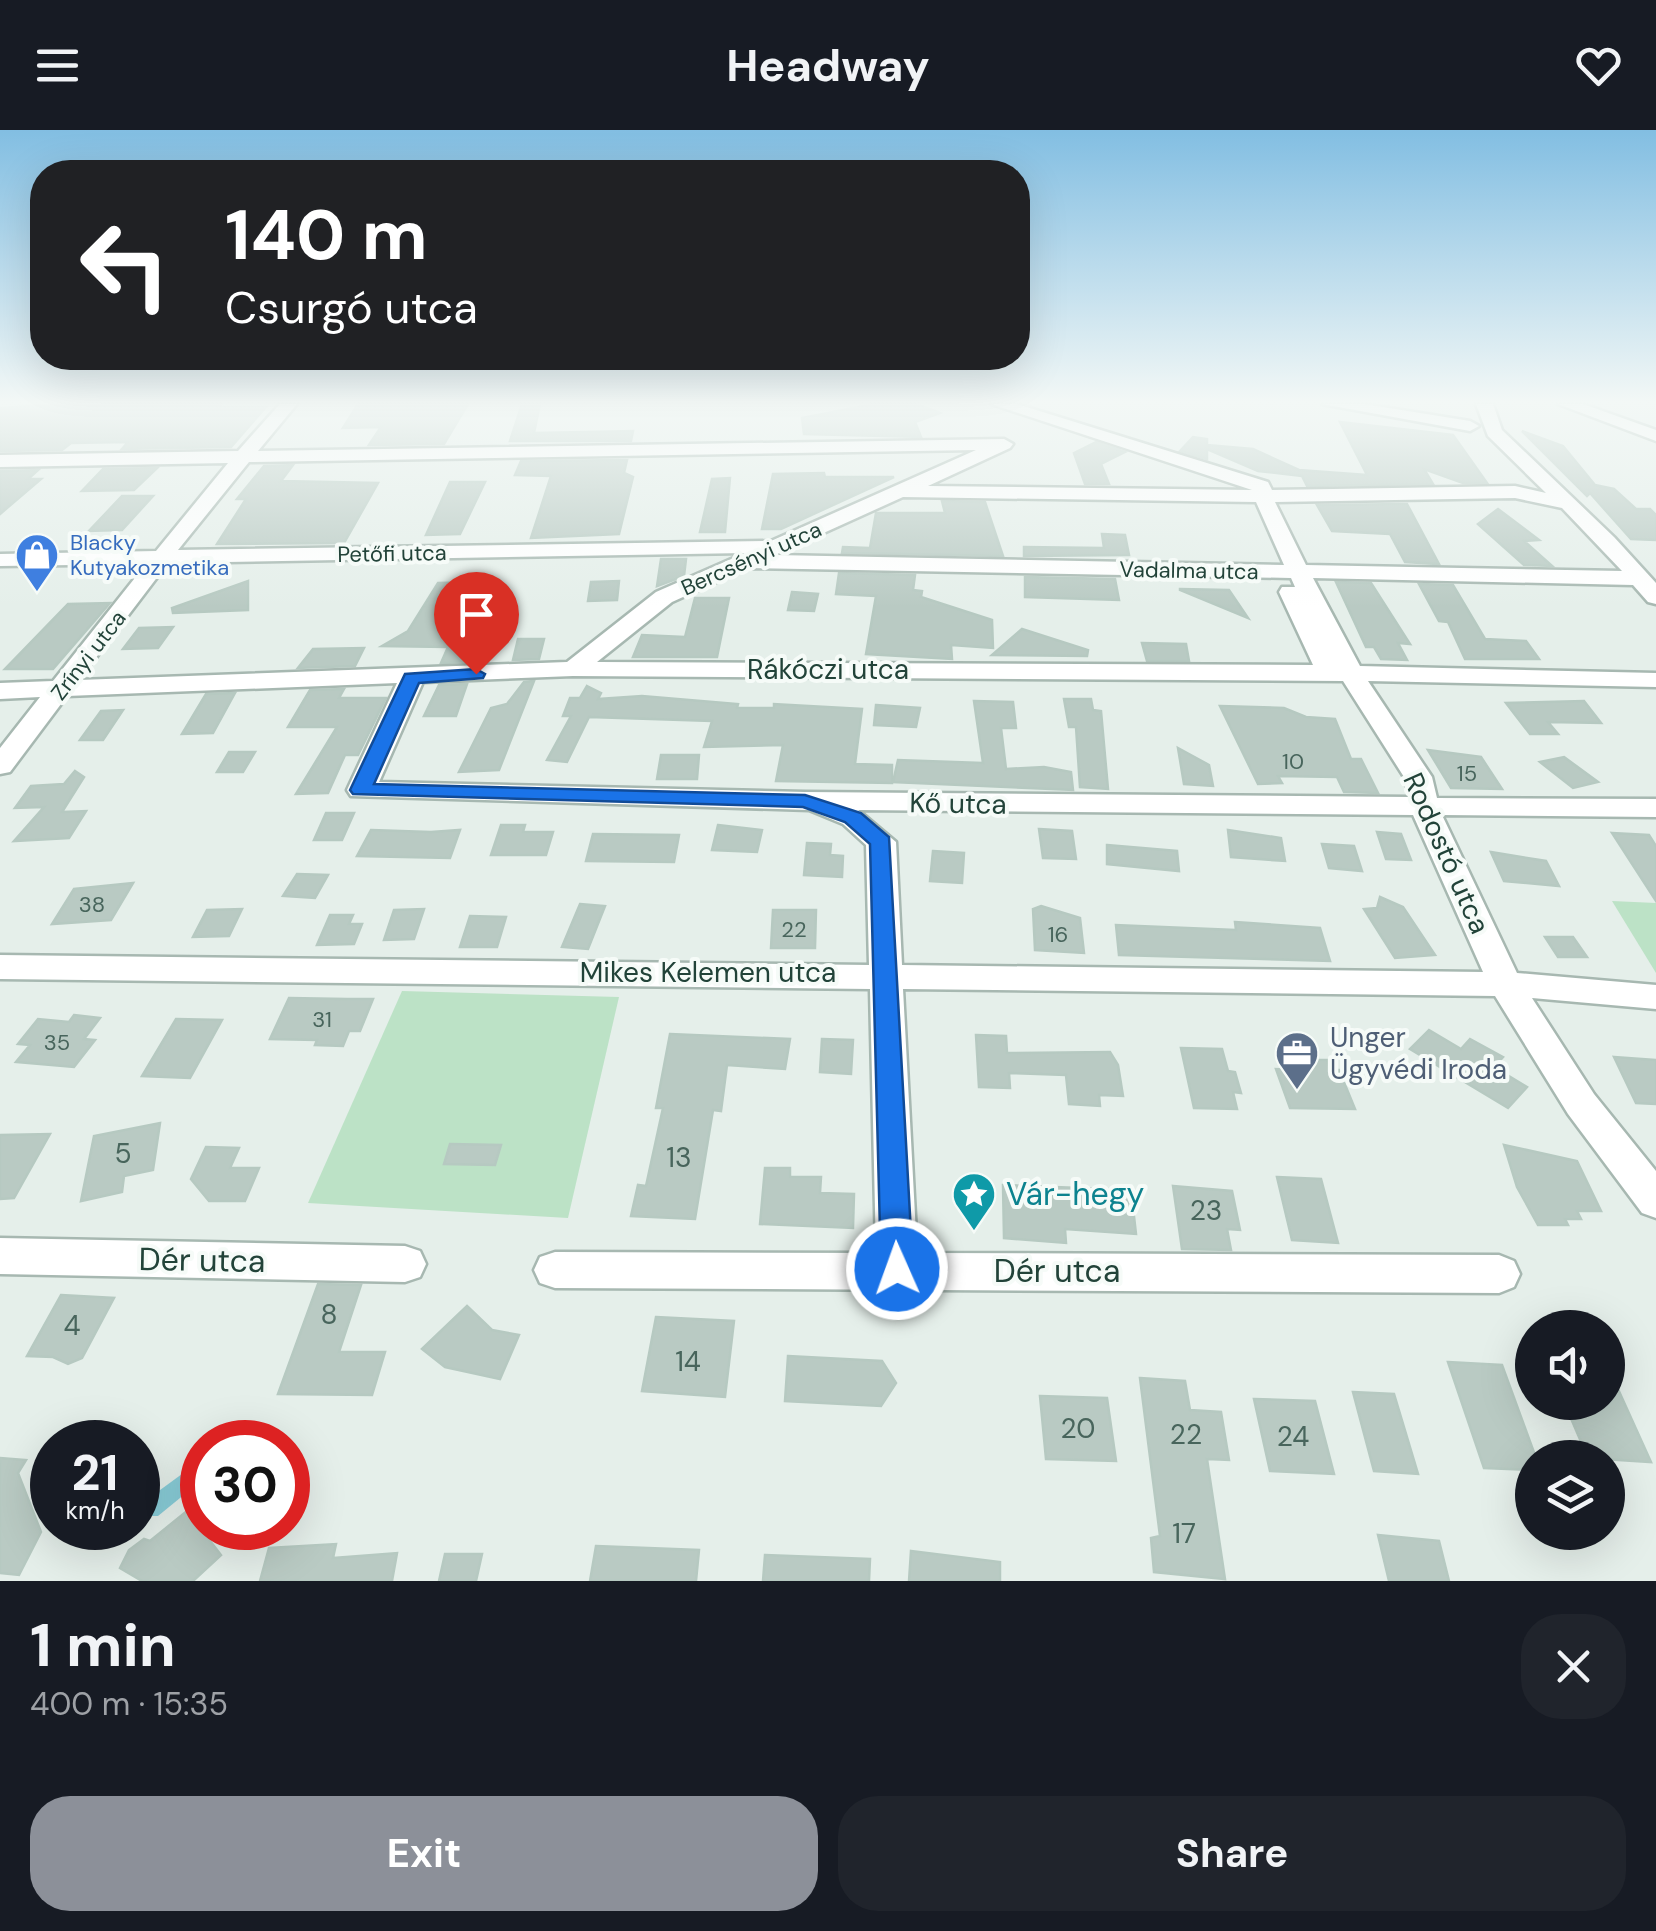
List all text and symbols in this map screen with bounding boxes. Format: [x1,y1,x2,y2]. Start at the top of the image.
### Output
text: Headway [726,36,930,95]
icon: menu [30,38,85,93]
icon: heart [1571,38,1626,93]
text: 140 m [225,190,428,281]
icon: left [60,200,190,330]
text: Csurgó utca [225,278,478,337]
street label: Bercsényi utca [676,515,826,602]
place label: Blacky Kutyakozmetika [70,528,229,582]
shop icon: Blacky Kutyakozmetika [14,532,60,593]
street label: Petőfi utca [337,538,447,569]
street label: Vadalma utca [1119,555,1259,586]
pin [434,572,519,675]
icon: arrive [449,587,504,642]
street label: Zrínyi utca [44,605,132,706]
street label: Rákóczi utca [747,651,909,688]
house number: 10 [1282,747,1304,776]
house number: 15 [1457,759,1477,788]
street label: Rodostó utca [1395,767,1499,940]
street label: Kő utca [909,784,1007,823]
house number: 38 [79,890,105,919]
house number: 22 [781,915,807,944]
house number: 16 [1048,920,1068,949]
street label: Mikes Kelemen utca [580,954,836,991]
house number: 31 [312,1005,332,1034]
place label: Unger Ügyvédi Iroda [1330,1019,1507,1088]
house number: 35 [44,1028,70,1057]
office icon: Unger Ügyvédi Iroda [1274,1030,1320,1091]
house number: 5 [114,1135,132,1172]
house number: 13 [666,1139,692,1176]
place icon: Vár-hegy [951,1171,997,1232]
place label: Vár-hegy [1006,1173,1145,1215]
house number: 23 [1190,1192,1222,1229]
position arrow [845,1217,949,1321]
street label: Dér utca [138,1238,266,1282]
street label: Dér utca [994,1250,1120,1292]
house number: 8 [320,1296,338,1333]
house number: 4 [64,1307,81,1344]
map controls [1515,1310,1625,1550]
button: sound [1515,1310,1625,1420]
house number: 14 [675,1343,701,1380]
house number: 20 [1060,1410,1096,1447]
house number: 22 [1170,1416,1202,1453]
house number: 24 [1277,1418,1309,1455]
speed limit sign: 30 [180,1420,310,1550]
text: 21 [71,1440,119,1506]
button: layers [1515,1440,1625,1550]
text: km/h [65,1494,125,1527]
house number: 17 [1172,1515,1196,1552]
text: 1 min [30,1606,176,1685]
button: close [1521,1614,1626,1719]
text: 400 m · 15:35 [30,1683,228,1725]
button: Exit [30,1796,818,1911]
button: Share [838,1796,1626,1911]

